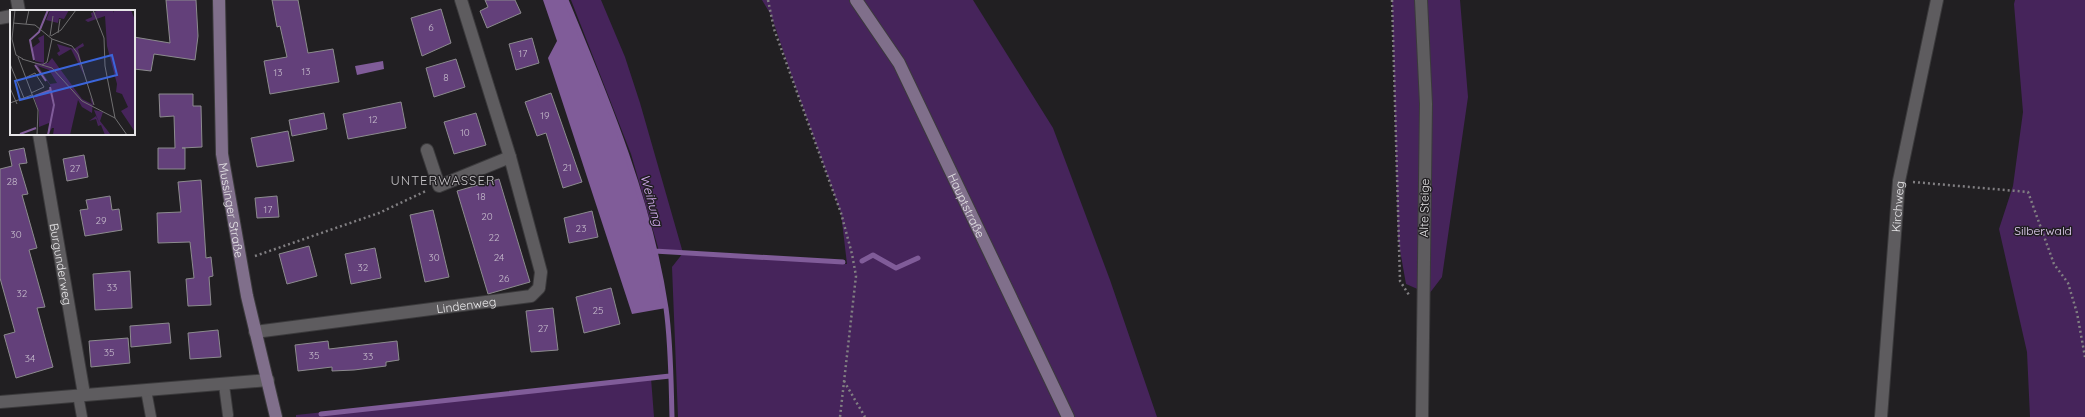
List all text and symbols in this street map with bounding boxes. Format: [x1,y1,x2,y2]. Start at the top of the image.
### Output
inset map [10,10,135,135]
house number: 6 [428,21,434,34]
house number: 17 [519,47,527,60]
house number: 13 [302,65,310,78]
house number: 13 [274,66,282,79]
house number: 8 [443,71,449,84]
house number: 19 [540,109,550,122]
house number: 12 [368,113,378,126]
house number: 10 [460,126,470,139]
street label: Mussinger Straße [216,161,248,259]
house number: 21 [562,161,572,174]
house number: 27 [70,162,80,175]
street label: Hauptstraße [945,171,989,240]
district label: UNTERWASSER [390,172,496,188]
water label: Weihung [637,172,667,228]
house number: 28 [7,175,17,188]
street label: Alte Steige [1416,178,1432,237]
street label: Kirchweg [1888,180,1906,233]
house number: 18 [476,190,486,203]
house number: 17 [264,203,272,216]
house number: 20 [481,210,493,223]
house number: 29 [95,214,107,227]
street label: Burgunderweg [47,222,76,306]
house number: 23 [576,222,586,235]
park label: Silberwald [2014,223,2072,238]
house number: 30 [10,228,22,241]
house number: 22 [488,231,500,244]
house number: 30 [428,251,440,264]
house number: 24 [494,251,504,264]
house number: 32 [358,261,369,274]
house number: 26 [499,272,510,285]
house number: 33 [107,281,117,294]
house number: 32 [17,287,28,300]
street label: Lindenweg [435,293,497,316]
house number: 25 [593,304,604,317]
house number: 27 [538,322,548,335]
house number: 35 [104,346,114,359]
house number: 35 [309,349,319,362]
house number: 33 [363,350,373,363]
house number: 34 [25,352,35,365]

